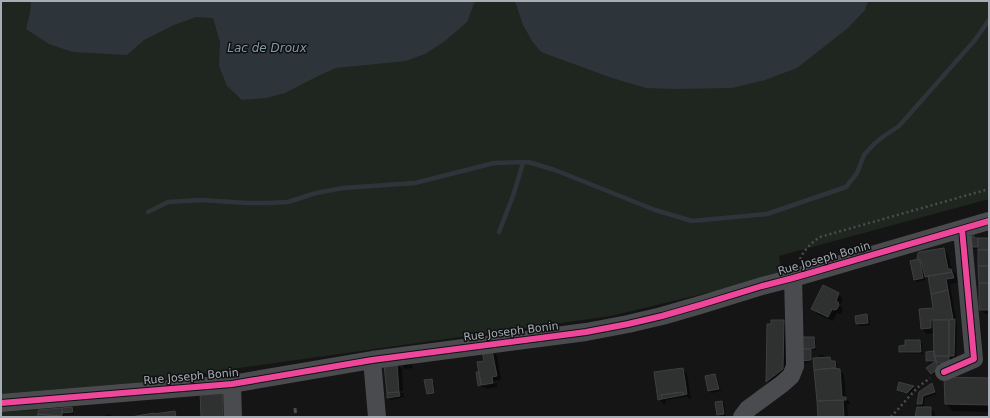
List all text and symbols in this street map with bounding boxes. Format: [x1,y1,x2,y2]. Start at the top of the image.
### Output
water label: Lac de Droux [227,41,308,55]
street label: Rue Joseph Bonin [776,239,872,278]
street label: Rue Joseph Bonin [463,319,559,344]
street label: Rue Joseph Bonin [143,366,239,387]

